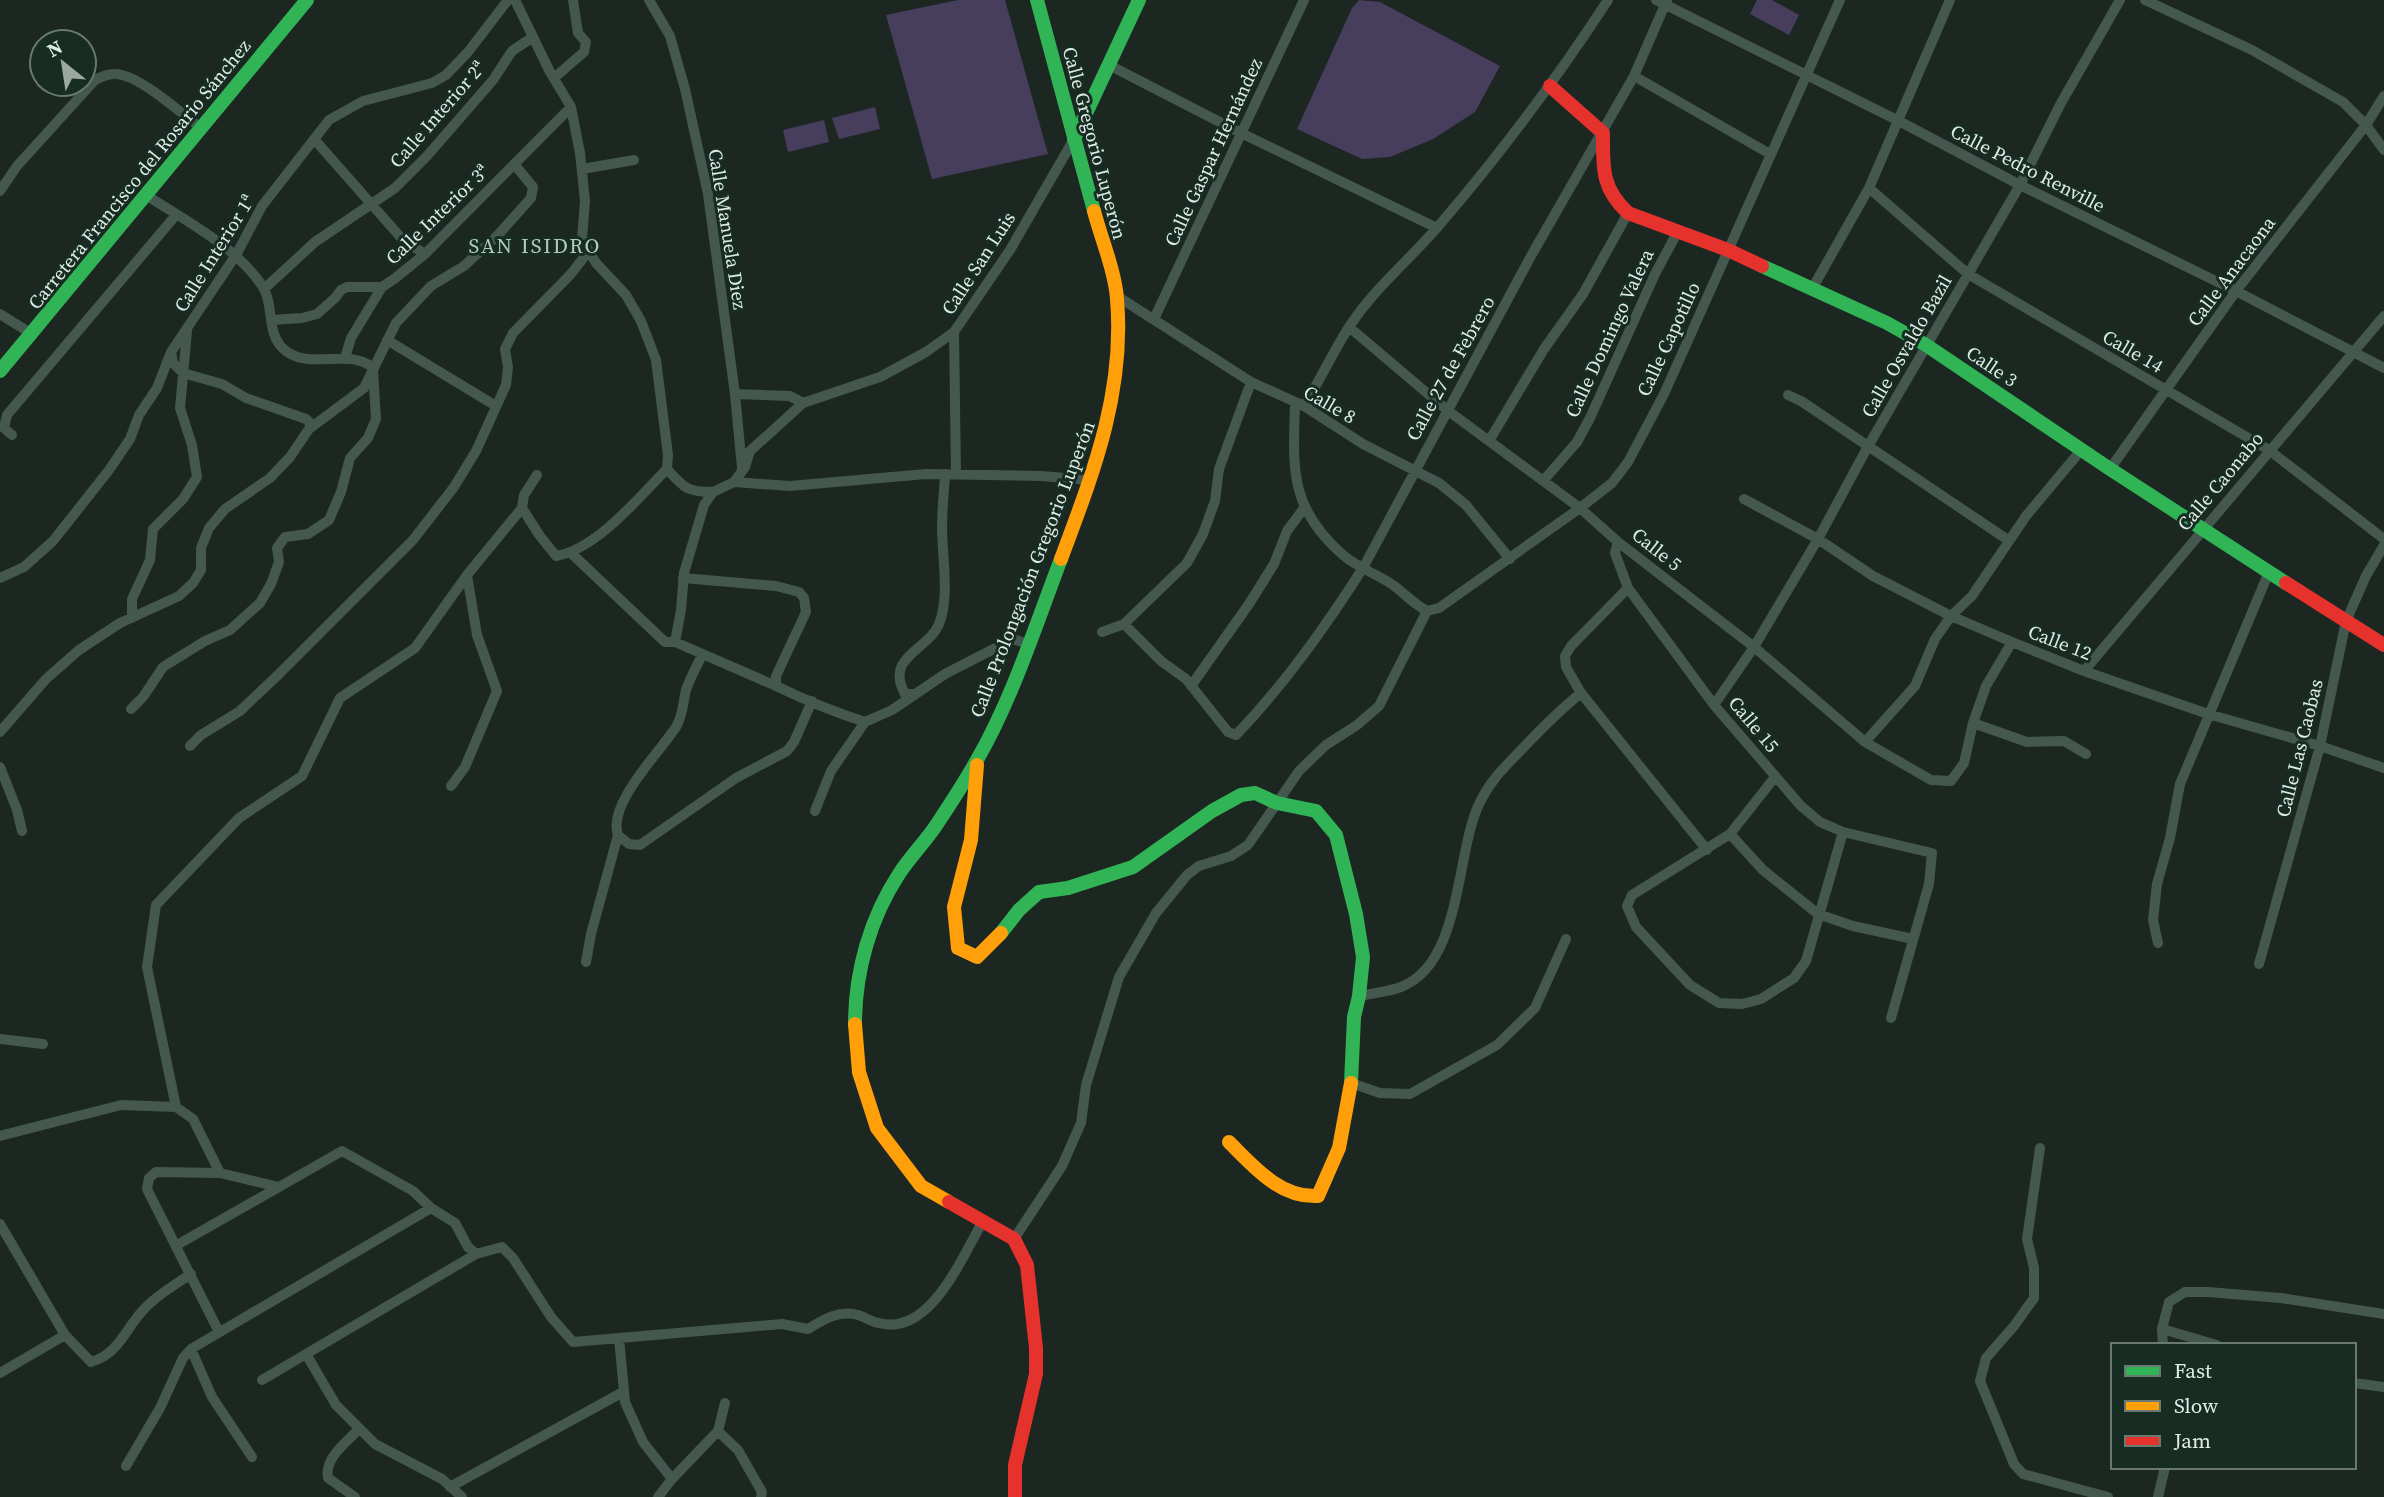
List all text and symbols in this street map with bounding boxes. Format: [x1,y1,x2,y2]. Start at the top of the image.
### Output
north arrow [28,28,98,98]
street label: Carretera Francisco del Rosario Sánchez [22,33,257,315]
text: N [42,33,67,63]
street label: Calle Gregorio Luperón [1057,44,1133,242]
street label: Calle Gaspar Hernández [1158,53,1268,250]
street label: Calle Interior 2ª [383,55,491,173]
street label: Calle Pedro Renville [1946,118,2110,218]
street label: Calle Manuela Diez [702,147,754,312]
street label: Calle Interior 3ª [380,158,495,270]
street label: Calle Interior 1ª [167,189,261,317]
street label: Calle San Luis [935,206,1021,320]
street label: Calle Anacaona [2181,210,2281,331]
district label: SAN ISIDRO [469,231,601,260]
street label: Calle Domingo Valera [1559,244,1660,421]
street label: Calle Osvaldo Bazil [1855,270,1958,422]
street label: Calle Capotillo [1630,278,1706,400]
street label: Calle 27 de Febrero [1399,291,1501,445]
street label: Calle 14 [2098,323,2169,379]
street label: Calle 3 [1961,339,2023,393]
street label: Calle 8 [1299,379,1361,429]
street label: Calle Prolongación Gregorio Luperón [963,417,1101,721]
street label: Calle Caonabo [2171,426,2269,536]
street label: Calle 5 [1627,521,1687,577]
street label: Calle 12 [2024,618,2096,666]
street label: Calle Las Caobas [2269,676,2329,820]
street label: Calle 15 [1723,690,1785,758]
legend [2111,1343,2356,1469]
text: Fast [2174,1356,2212,1385]
text: Slow [2174,1391,2218,1420]
text: Jam [2173,1426,2211,1455]

